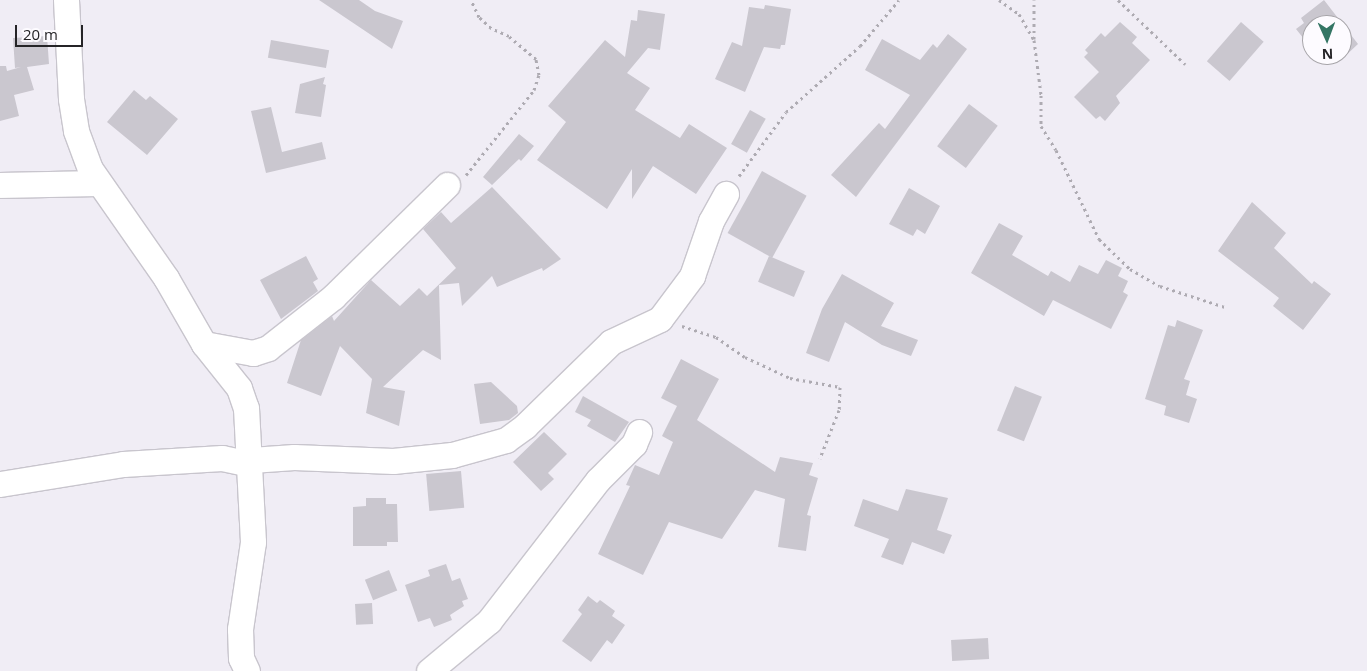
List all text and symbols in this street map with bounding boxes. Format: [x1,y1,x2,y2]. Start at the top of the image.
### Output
scale bar [18,15,85,47]
north arrow [1302,15,1352,65]
text: 20 m [23,24,58,44]
text: N [1321,45,1334,64]

